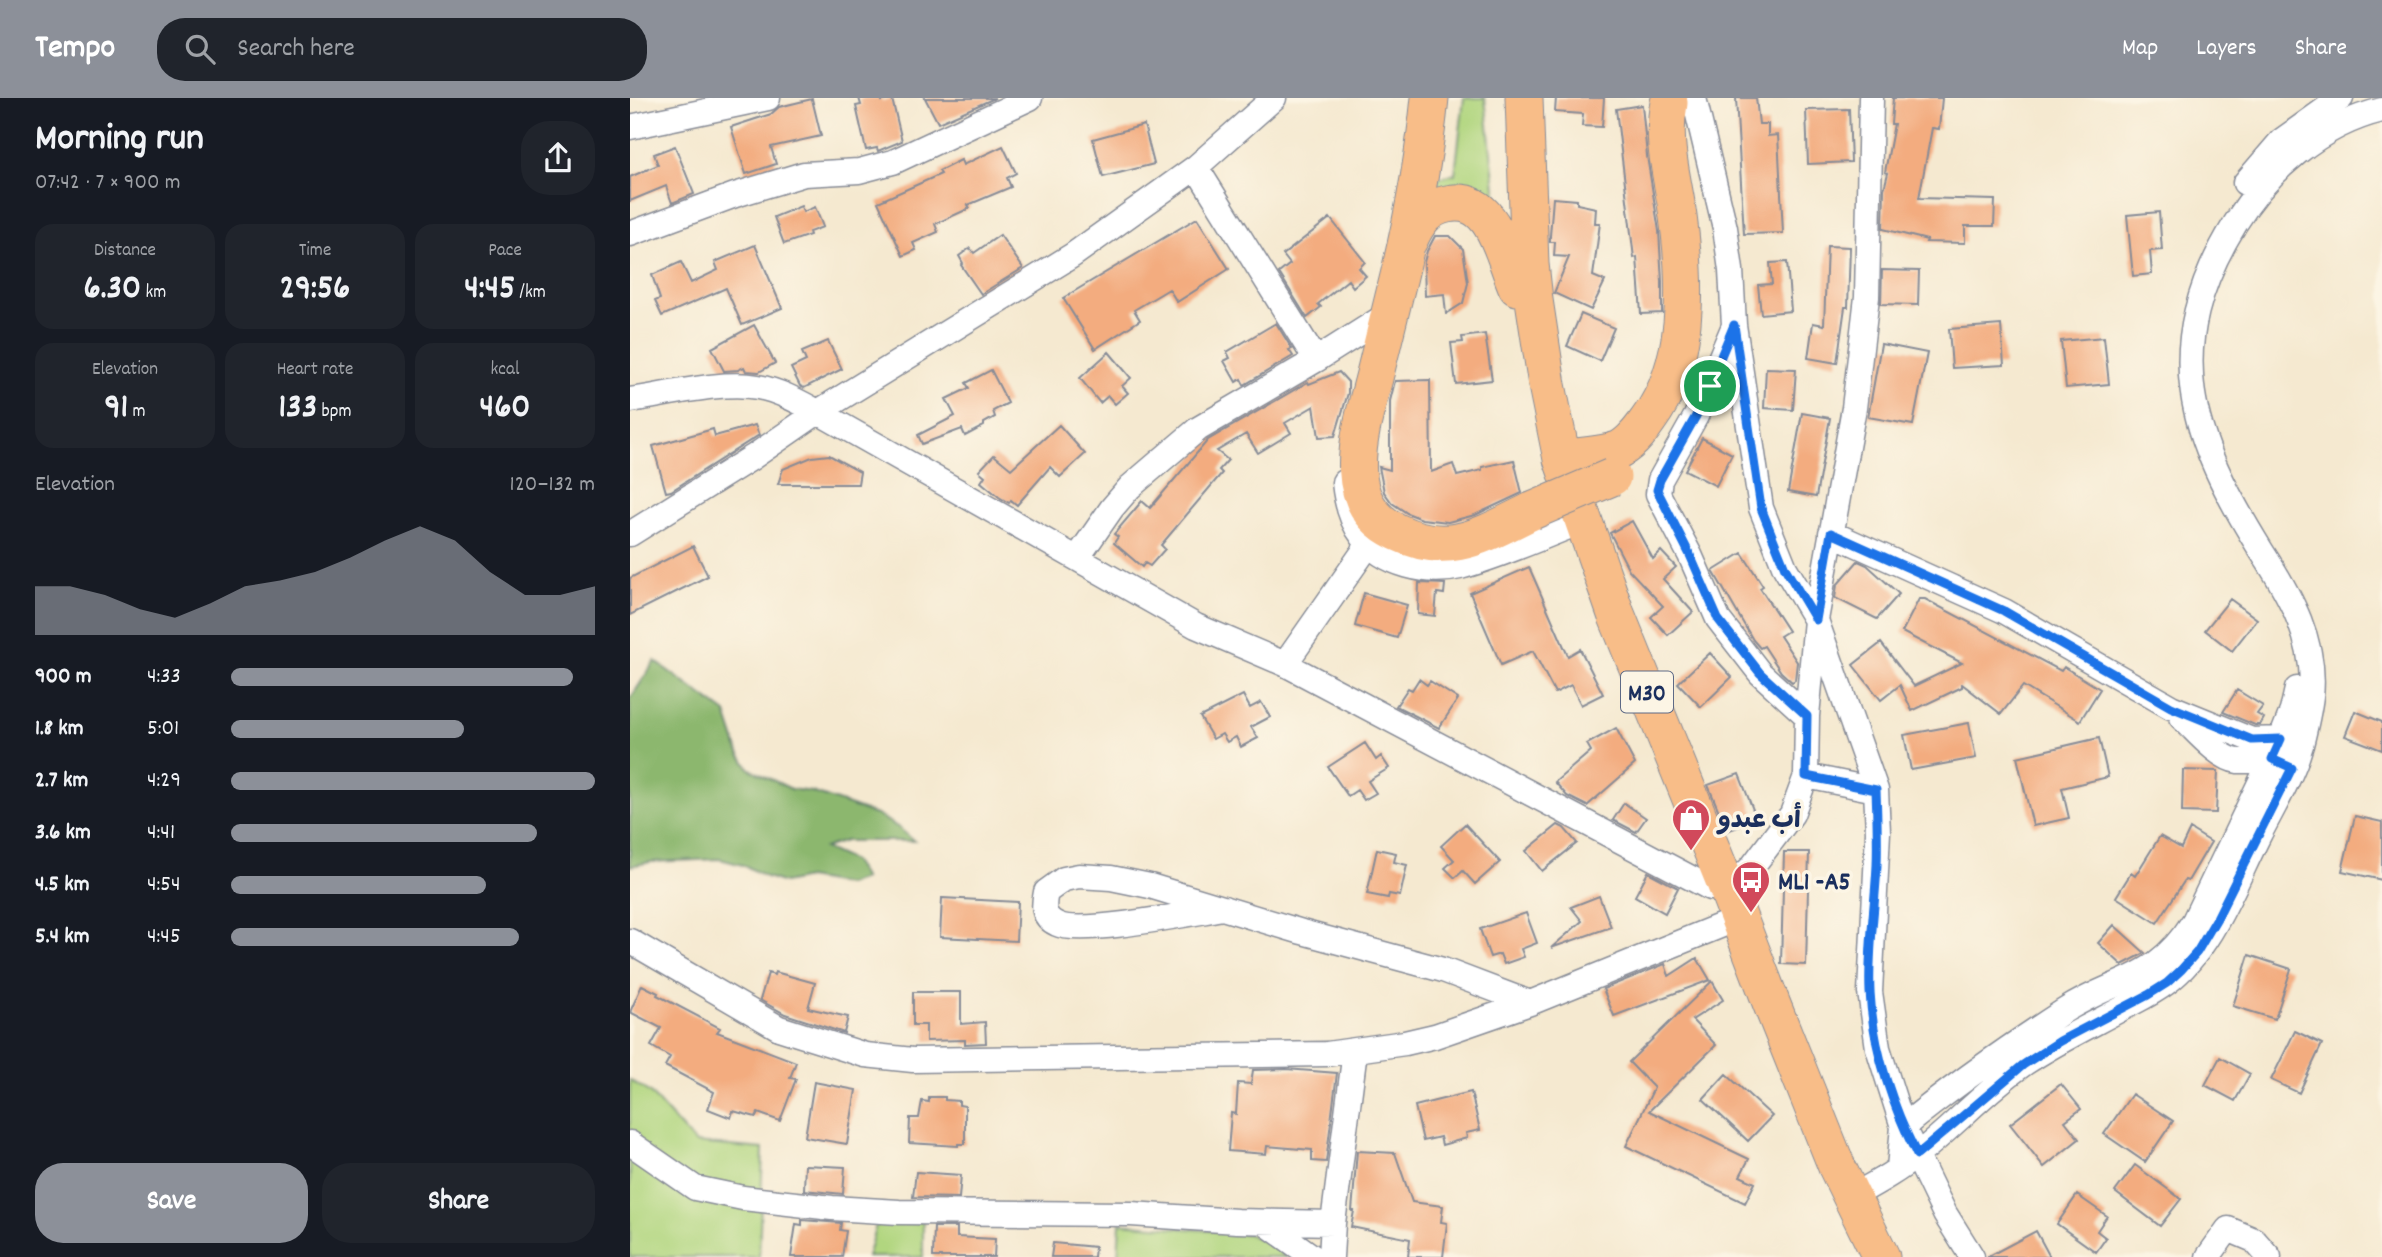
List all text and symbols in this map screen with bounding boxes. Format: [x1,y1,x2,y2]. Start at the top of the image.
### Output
search box [157,18,647,81]
text: Tempo [35,26,115,73]
icon: search [181,30,219,68]
text: Search here [237,31,355,68]
text: Map [2122,32,2158,66]
text: Layers [2196,32,2257,66]
text: Share [2295,32,2347,66]
text: Morning run [35,113,204,168]
button: share [521,121,595,195]
text: 07:42 · 7 × 900 m [35,167,181,200]
text: Distance [94,238,156,265]
text: Time [299,238,331,265]
text: Pace [488,238,522,265]
text: 6.30 [84,265,141,315]
text: 29:56 [280,265,350,315]
text: 4:45 [464,265,515,315]
text: km [141,280,166,307]
text: /km [515,280,546,307]
pin [1680,356,1740,416]
text: Elevation [92,357,158,384]
text: Heart rate [277,357,353,384]
text: kcal [491,357,519,384]
icon: arrive [1691,367,1729,405]
text: 91 [104,384,128,434]
text: 133 [278,384,317,434]
text: 460 [480,384,530,434]
text: m [128,399,146,426]
text: bpm [317,399,352,426]
text: Elevation [35,469,115,502]
text: 120–132 m [510,469,595,502]
text: 900 m [35,661,92,694]
text: 4:33 [147,661,181,694]
road number: M30 [1621,672,1673,712]
text: 1.8 km [35,713,84,746]
text: 5:01 [147,713,179,746]
text: 2.7 km [35,765,88,798]
text: 4:29 [147,765,181,798]
shop icon: أب عبدو [1670,797,1712,852]
place label: أب عبدو [1716,802,1801,840]
text: 3.6 km [35,817,91,850]
text: 4:41 [147,817,175,850]
bus stop icon: ML1 -A5 [1730,859,1772,914]
place label: ML1 -A5 [1778,865,1851,902]
text: 4.5 km [35,869,90,902]
text: 4:54 [147,869,181,902]
text: 5.4 km [35,921,90,954]
text: 4:45 [147,921,181,954]
button: Save [35,1163,308,1243]
button: Share [322,1163,595,1243]

